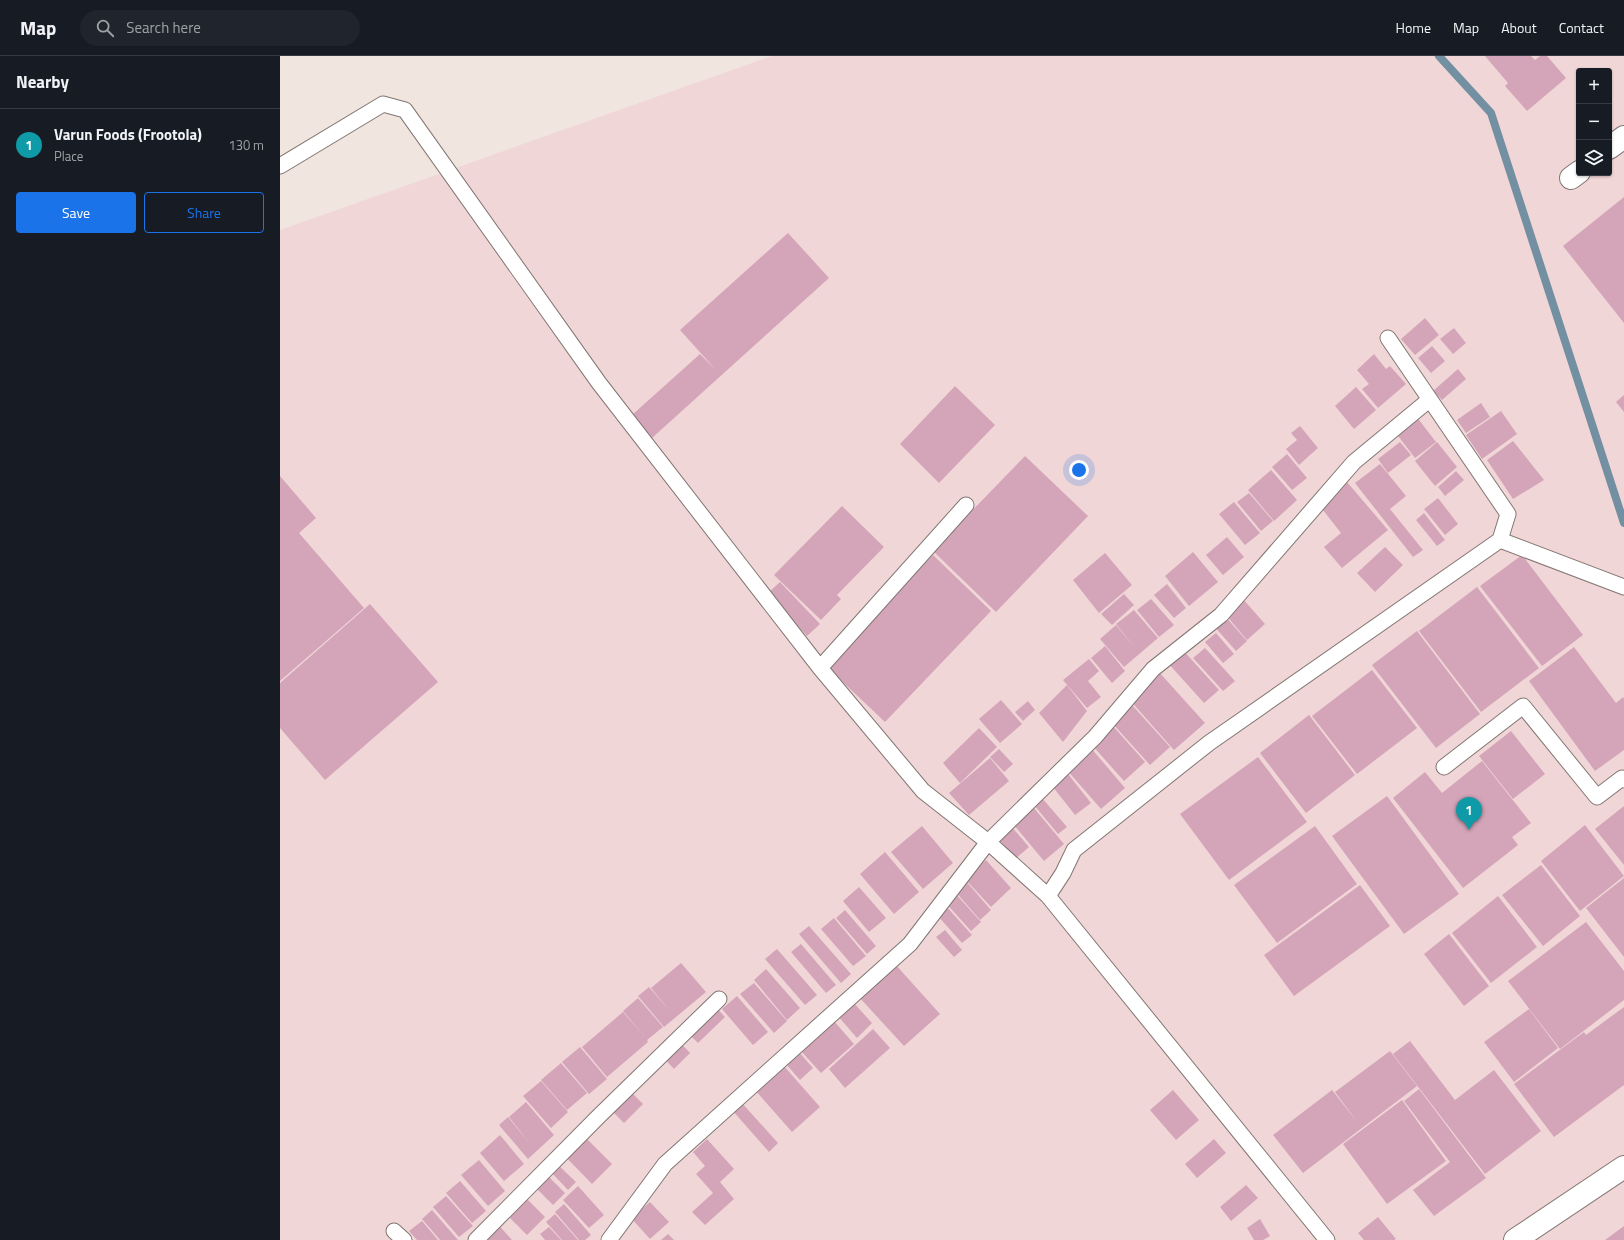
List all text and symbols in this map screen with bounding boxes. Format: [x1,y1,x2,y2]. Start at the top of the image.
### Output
search box [80,10,360,46]
text: Map [20,13,56,42]
text: Search here [126,16,201,39]
icon: search [94,17,116,39]
text: Home [1396,17,1431,38]
text: Map [1453,17,1479,38]
text: About [1501,17,1537,38]
text: Contact [1559,17,1604,38]
map controls [1576,68,1612,176]
button: + [1576,68,1612,104]
text: Nearby [16,69,69,95]
button: − [1576,104,1612,140]
text: Varun Foods (Frootola) [54,123,202,146]
text: 1 [25,135,33,155]
text: 130 m [228,135,264,155]
button: layers [1576,140,1612,176]
text: Place [54,146,83,166]
button: Save [16,192,136,233]
button: Share [144,192,264,233]
your location [1069,460,1089,480]
pin: 1 [1456,797,1482,830]

